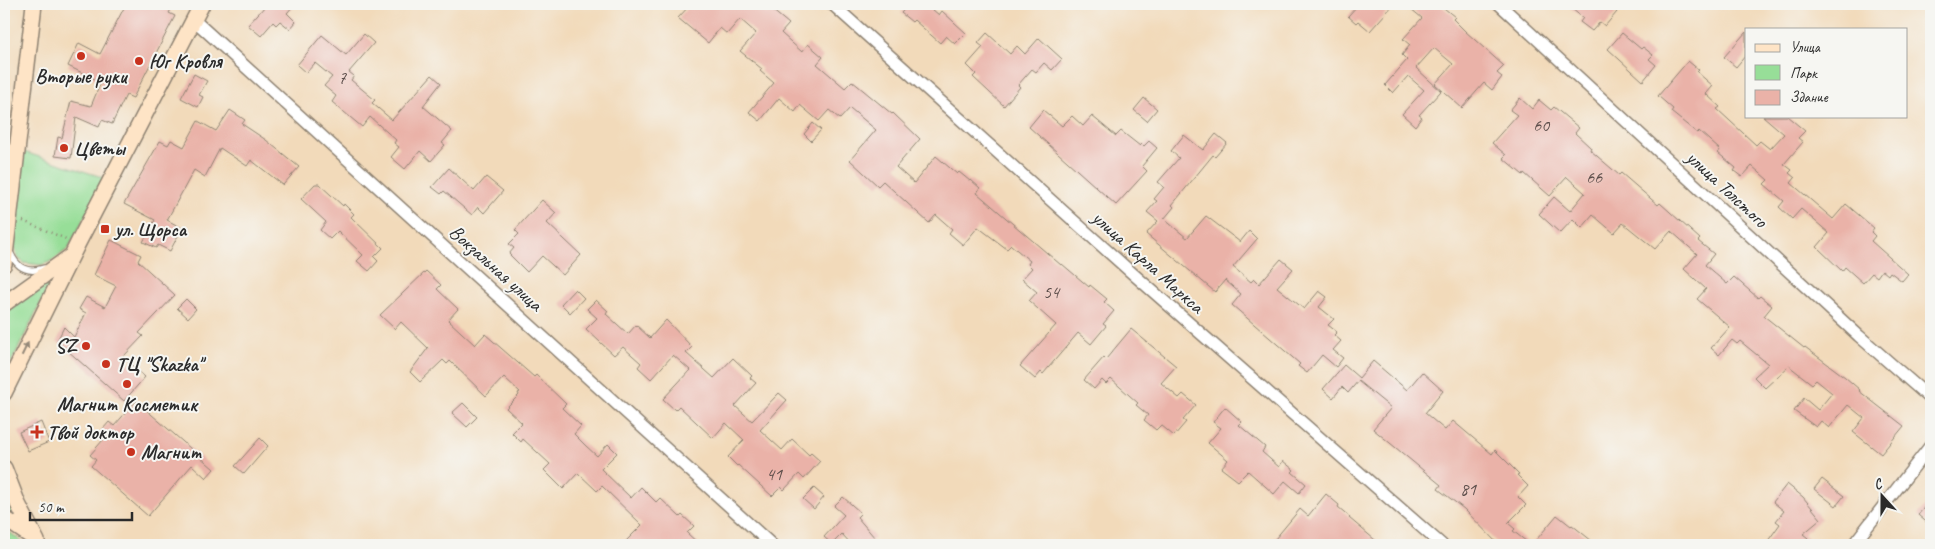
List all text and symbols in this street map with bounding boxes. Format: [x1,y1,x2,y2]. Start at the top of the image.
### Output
legend [1745,28,1908,118]
text: Улица [1790,38,1821,57]
place label: Юг Кровля [149,49,224,74]
marker: Вторые руки [75,50,87,62]
marker: Юг Кровля [133,55,145,67]
place label: Вторые руки [35,64,129,90]
text: Парк [1790,64,1818,83]
house number: 7 [338,67,347,89]
text: Здание [1790,88,1829,107]
house number: 60 [1533,114,1551,136]
place label: Цветы [74,136,127,161]
marker: Цветы [58,142,70,154]
street label: улица Толстого [1680,144,1774,234]
house number: 66 [1586,166,1603,188]
street label: улица Карла Маркса [1086,205,1210,320]
place label: ул. Щорса [113,217,188,242]
street label: Вокзальная улица [444,219,549,317]
marker: ул. Щорса [99,223,111,235]
house number: 54 [1043,281,1061,303]
place label: SZ [55,334,80,359]
marker: SZ [80,340,92,352]
one-way arrow [21,342,29,357]
place label: ТЦ "Skazka" [116,352,207,377]
marker: ТЦ "Skazka" [100,358,112,370]
marker: Магнит Косметик [121,378,133,390]
place label: Магнит Косметик [57,392,199,417]
place label: Твой доктор [47,420,135,445]
marker: Твой доктор [31,426,43,438]
place label: Магнит [141,440,202,465]
marker: Магнит [125,446,137,458]
house number: 41 [766,463,783,485]
north arrow [1858,472,1908,522]
text: С [1871,474,1886,493]
house number: 81 [1460,478,1477,500]
scale bar [30,489,132,521]
text: 50 m [38,498,65,517]

